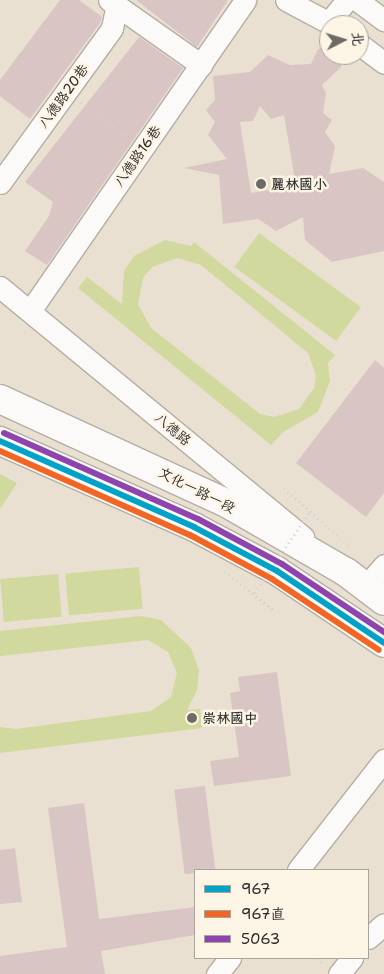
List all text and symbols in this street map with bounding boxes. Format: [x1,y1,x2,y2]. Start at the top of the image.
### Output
north arrow [319,15,369,65]
text: 北 [348,31,368,47]
street label: 八德路20巷 [34,61,92,131]
street label: 八德路16巷 [110,122,164,190]
place label: 麗林國小 [271,176,327,192]
marker: 麗林國小 [255,178,267,190]
street label: 八德路 [152,409,194,449]
street label: 文化一路一段 [156,463,238,517]
place label: 崇林國中 [202,710,258,726]
marker: 崇林國中 [186,712,198,724]
legend [194,869,369,959]
text: 967 [241,879,270,899]
text: 967直 [241,904,285,924]
text: 5063 [241,929,280,949]

